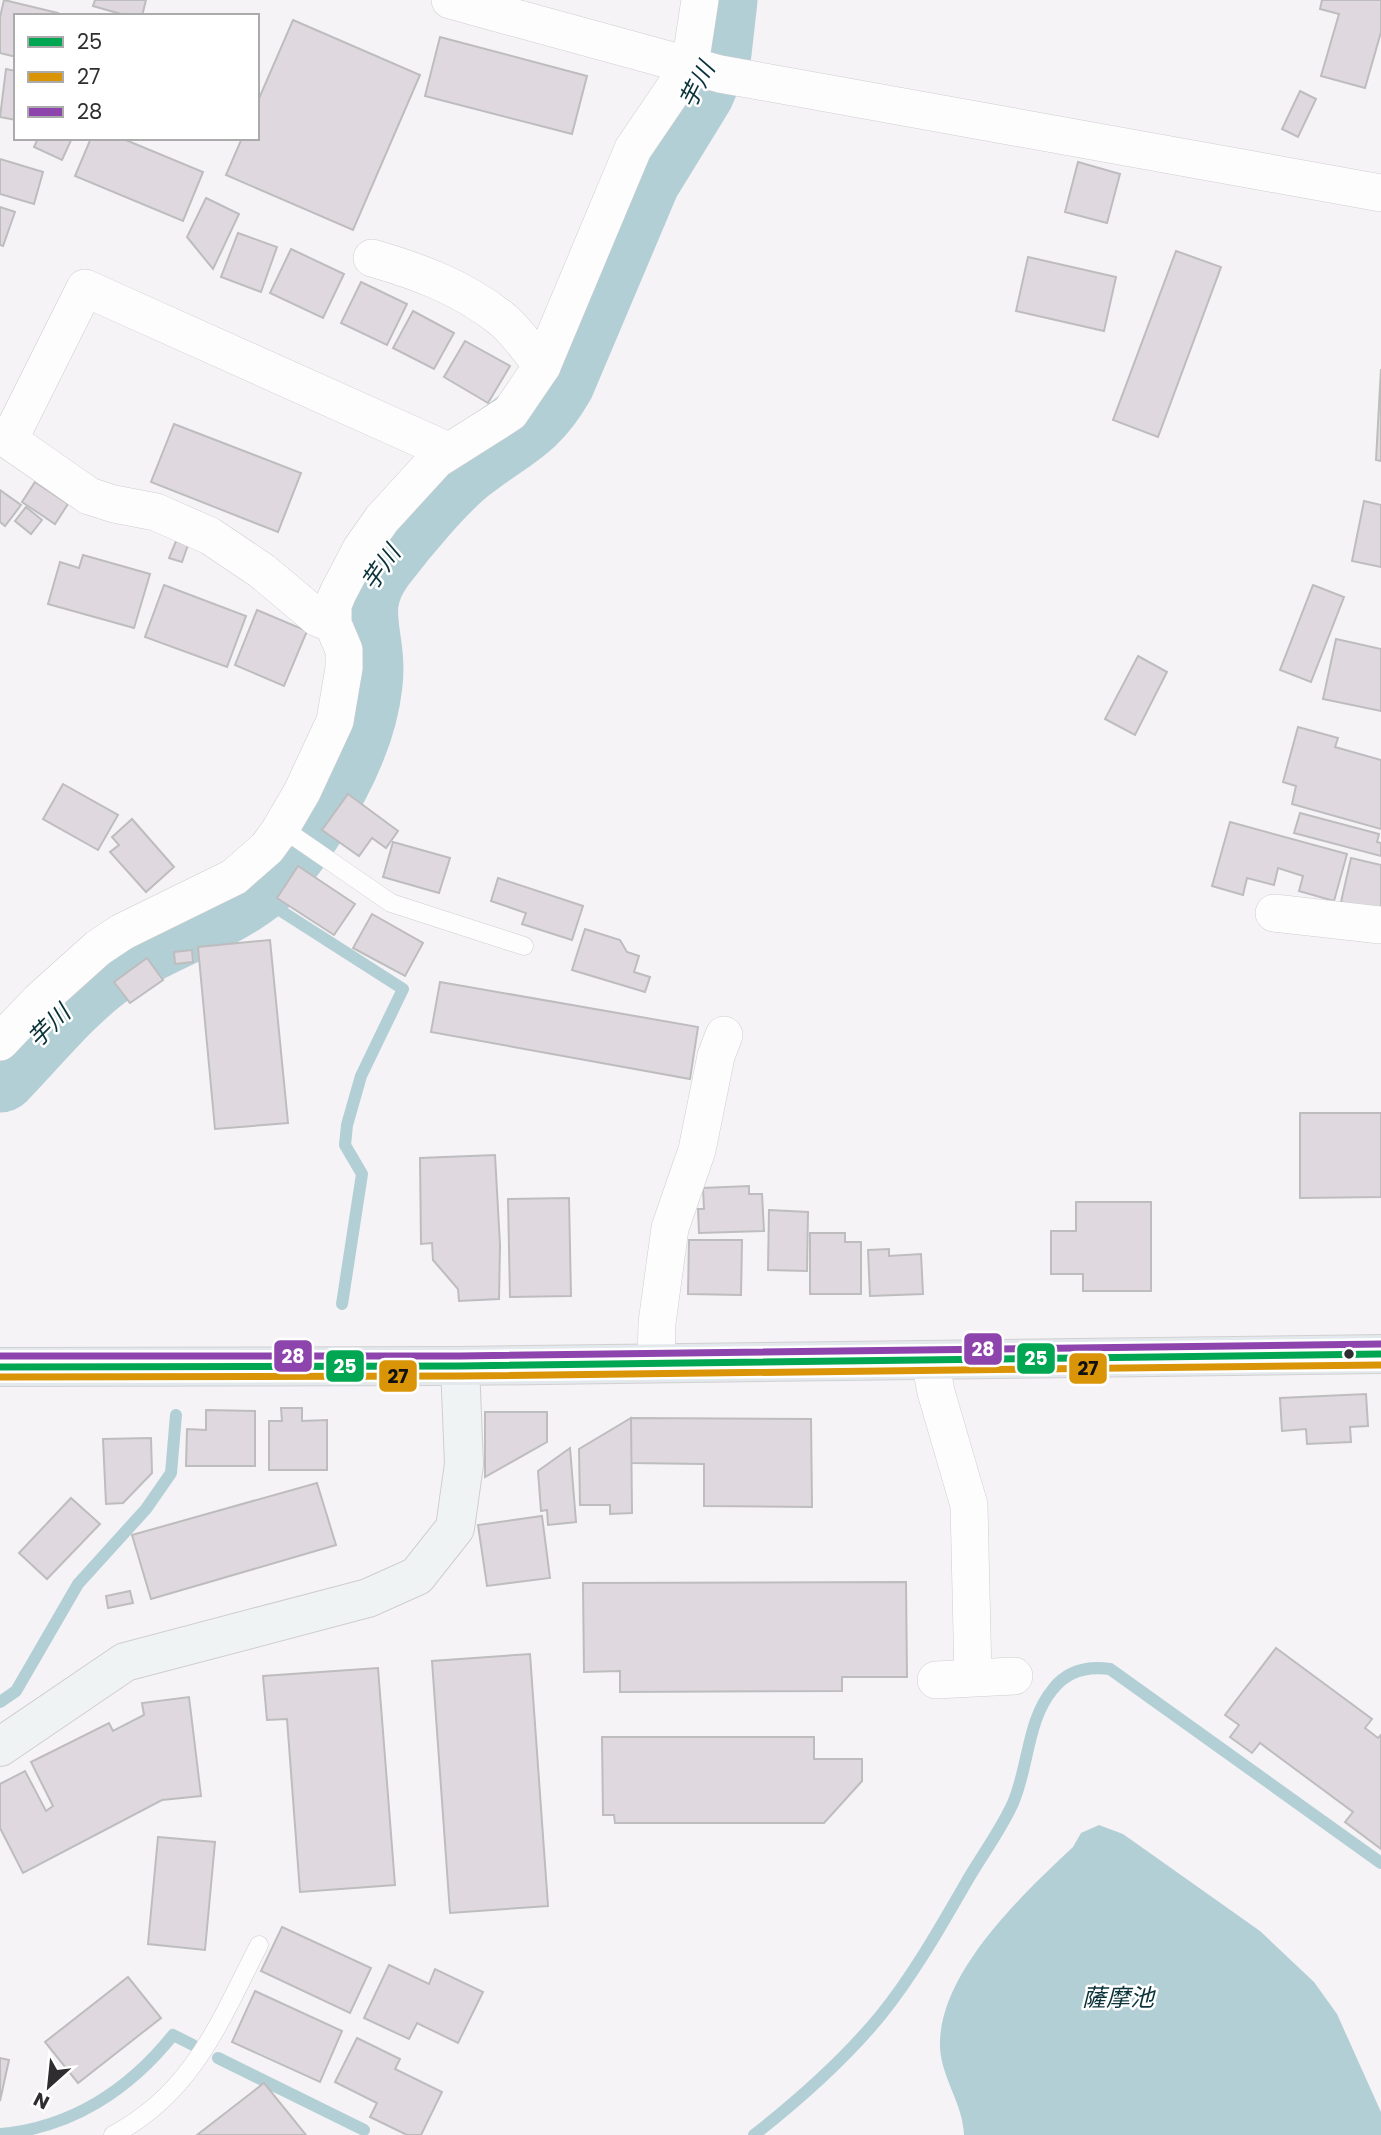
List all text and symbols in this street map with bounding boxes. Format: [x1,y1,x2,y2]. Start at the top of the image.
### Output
legend [14,14,259,140]
text: 25 [77,27,102,56]
water label: 芋川 [671,53,724,114]
text: 27 [77,62,101,91]
text: 28 [77,97,102,126]
water label: 芋川 [353,536,410,597]
water label: 芋川 [20,995,79,1054]
line badge: 28 [963,1332,1003,1366]
text: 28 [971,1336,995,1363]
line badge: 28 [273,1339,313,1373]
line badge: 25 [1016,1342,1056,1375]
text: 28 [281,1343,305,1370]
text: 25 [1024,1345,1048,1372]
unlabelled marker [1342,1347,1356,1361]
line badge: 25 [325,1349,365,1383]
line badge: 27 [1068,1352,1108,1385]
text: 25 [333,1353,357,1380]
text: 27 [1077,1355,1099,1382]
line badge: 27 [378,1359,418,1393]
text: 27 [387,1363,409,1390]
water label: 薩摩池 [1082,1981,1156,2014]
north arrow [14,2051,84,2121]
text: N [29,2085,54,2116]

